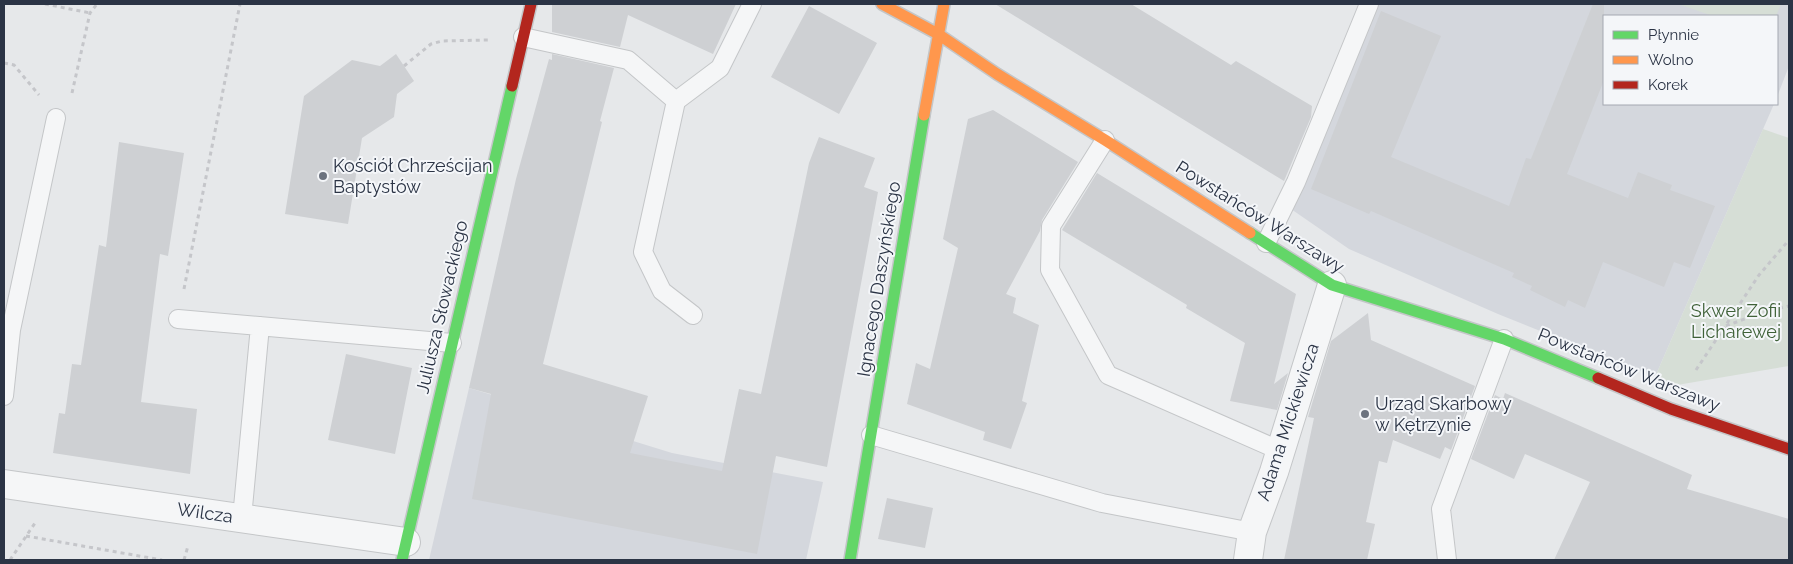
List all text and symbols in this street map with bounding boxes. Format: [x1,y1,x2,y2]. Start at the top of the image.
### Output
legend [1603,15,1778,105]
text: Płynnie [1648,26,1699,44]
text: Wolno [1648,51,1693,69]
text: Korek [1648,76,1688,94]
place label: Kościół Chrześcijan Baptystów [333,155,492,197]
street label: Powstańców Warszawy [1172,156,1349,277]
marker: Kościół Chrześcijan Baptystów [317,170,329,182]
street label: Ignacego Daszyńskiego [853,179,904,378]
street label: Juliusza Słowackiego [411,218,472,396]
park label: Skwer Zofii Licharewej [1691,300,1781,342]
street label: Powstańców Warszawy [1535,323,1724,416]
street label: Adama Mickiewicza [1252,340,1323,503]
place label: Urząd Skarbowy w Kętrzynie [1375,393,1512,435]
marker: Urząd Skarbowy w Kętrzynie [1359,408,1371,420]
street label: Wilcza [176,498,234,527]

